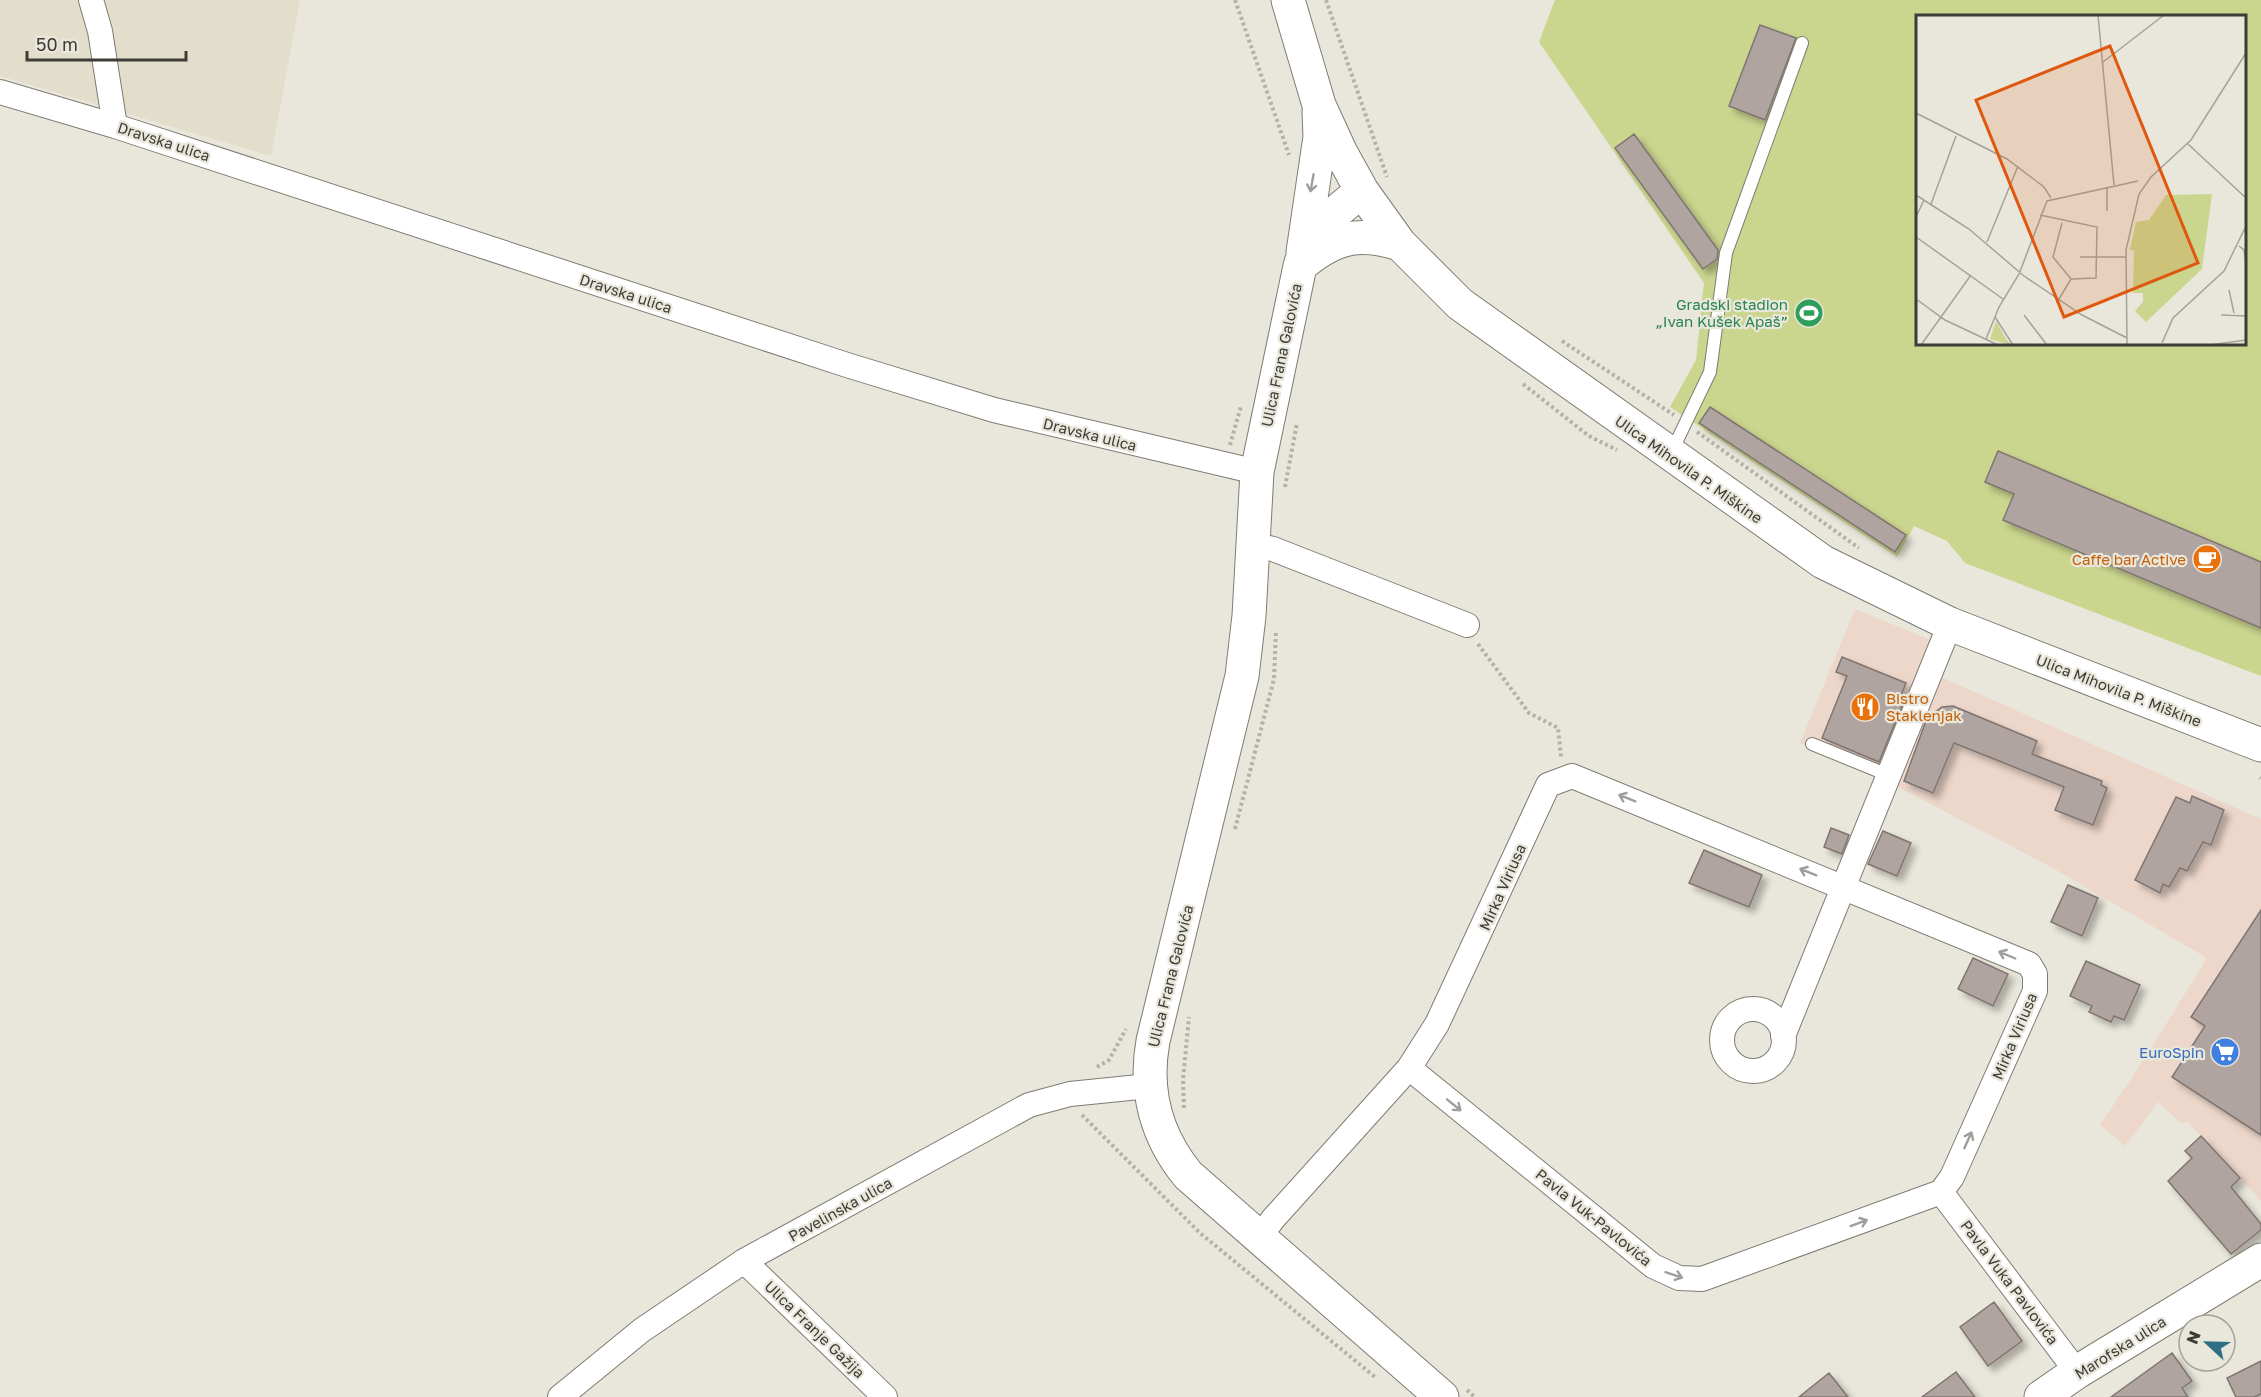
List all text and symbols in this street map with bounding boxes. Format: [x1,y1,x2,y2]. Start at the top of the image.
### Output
inset map [1916,15,2246,345]
scale bar [27,24,186,62]
text: 50 m [36,33,78,55]
street label: Dravska ulica [116,118,212,164]
one-way arrow [1306,173,1317,193]
street label: Dravska ulica [578,270,674,316]
street label: Ulica Frana Galovića [1257,282,1305,428]
place label: Gradski stadion „Ivan Kušek Apaš” [1655,295,1788,330]
sports icon: Gradski stadion „Ivan Kušek Apaš” [1793,297,1825,329]
street label: Ulica Mihovila P. Miškine [1612,411,1766,527]
street label: Dravska ulica [1041,414,1139,454]
cafe icon: Caffe bar Active [2191,543,2223,575]
place label: Caffe bar Active [2072,550,2186,568]
street label: Ulica Mihovila P. Miškine [2034,650,2205,730]
place label: Bistro Staklenjak [1886,689,1962,724]
restaurant icon: Bistro Staklenjak [1849,691,1881,723]
one-way arrow [1618,792,1637,803]
street label: Mirka Viriusa [1475,841,1529,933]
one-way arrow [1799,866,1817,877]
street label: Ulica Frana Galovića [1144,903,1196,1049]
one-way arrow [1998,949,2017,960]
street label: Mirka Viriusa [1988,990,2040,1082]
supermarket icon: EuroSpin [2209,1036,2241,1068]
place label: EuroSpin [2139,1043,2204,1061]
one-way arrow [1446,1098,1462,1111]
one-way arrow [1963,1131,1974,1150]
street label: Pavla Vuk-Pavlovića [1532,1165,1656,1269]
street label: Pavelinska ulica [785,1173,895,1245]
street label: Pavla Vuka Pavlovića [1957,1216,2063,1348]
one-way arrow [1849,1217,1868,1228]
one-way arrow [1664,1270,1683,1281]
street label: Ulica Franje Gažija [761,1277,869,1381]
street label: Marofska ulica [2071,1312,2169,1382]
north arrow [2177,1313,2237,1373]
text: N [2182,1328,2205,1347]

